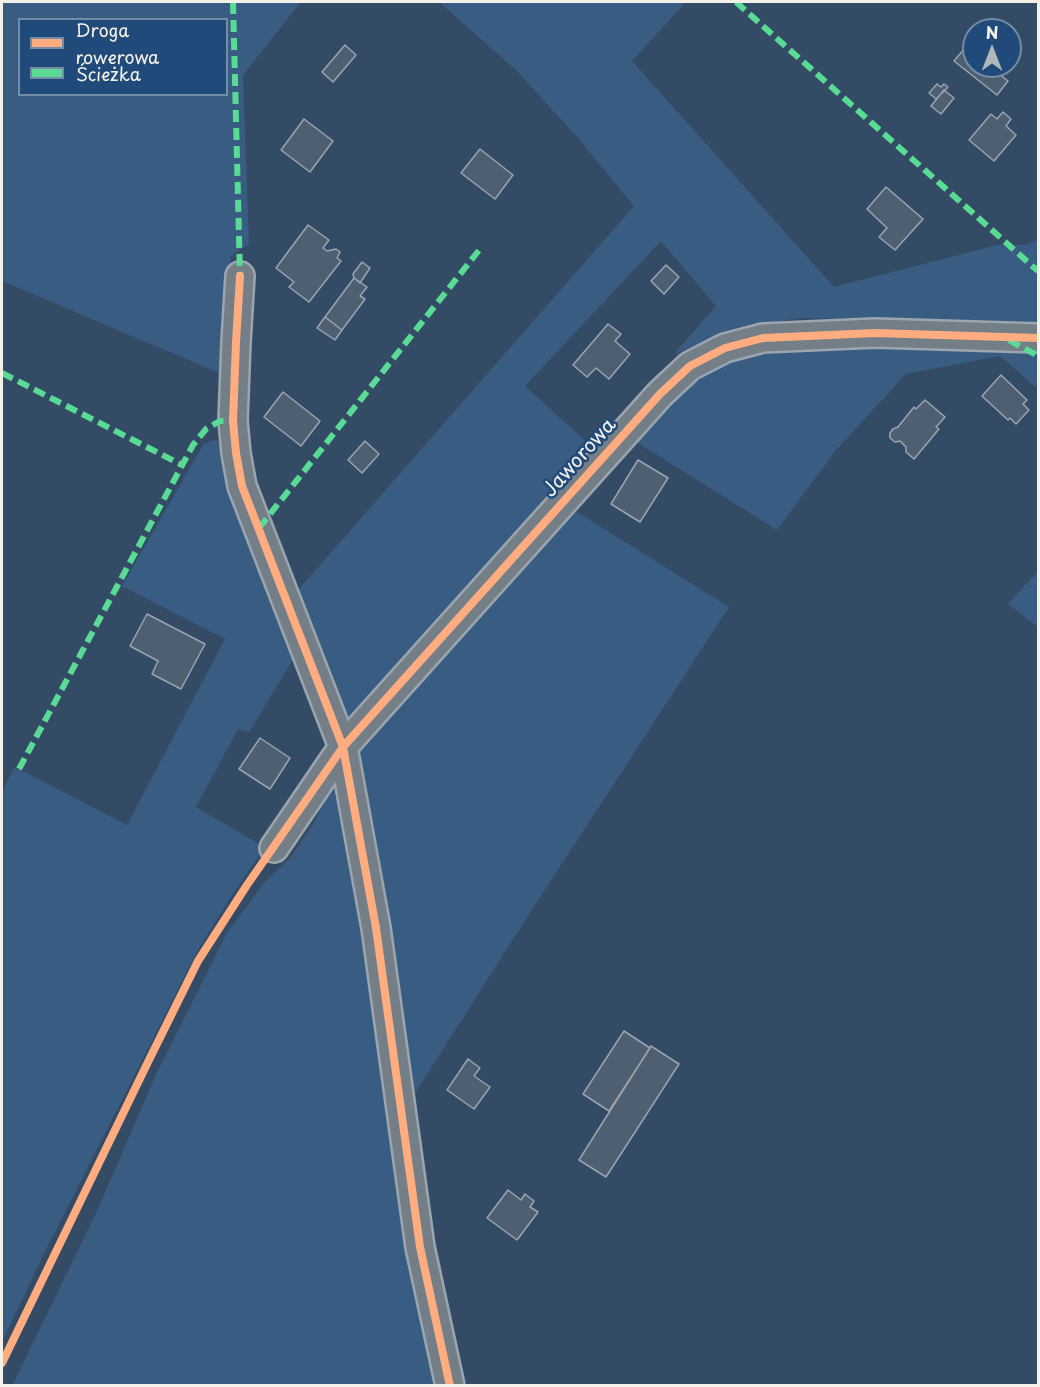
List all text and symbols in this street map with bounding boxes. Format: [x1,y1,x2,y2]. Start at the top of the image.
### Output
text: Droga rowerowa [76,16,159,70]
legend [18,18,228,96]
north arrow [962,18,1022,78]
text: N [986,20,998,44]
text: Ścieżka [76,60,141,87]
street label: Jaworowa [538,414,622,502]

